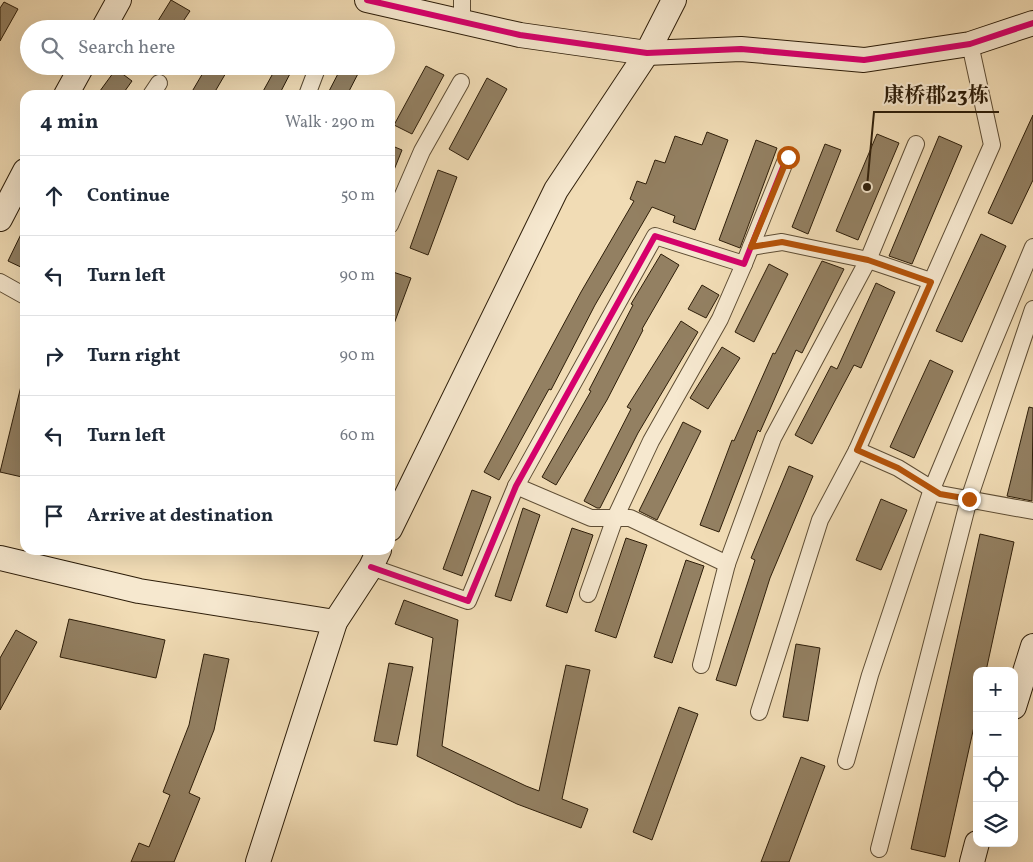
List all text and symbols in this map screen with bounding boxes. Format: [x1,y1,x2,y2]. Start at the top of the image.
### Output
search box [20,20,395,75]
icon: search [38,34,66,62]
text: Search here [78,35,175,61]
callout: 康桥郡23栋 [874,76,999,112]
text: 康桥郡23栋 [883,82,989,111]
text: 4 min [40,108,99,137]
text: Walk · 290 m [285,112,375,134]
route start [777,146,800,169]
icon: ahead [40,182,68,210]
text: Continue [87,183,170,209]
text: 50 m [341,185,375,207]
icon: left [40,262,68,290]
text: Turn left [87,263,166,289]
text: 90 m [339,265,375,287]
icon: right [40,342,68,370]
text: Turn right [87,343,180,369]
text: 90 m [339,345,375,367]
icon: left [40,422,68,450]
text: Turn left [87,423,166,449]
text: 60 m [340,425,375,447]
route end [958,488,981,511]
icon: arrive [40,502,68,530]
text: Arrive at destination [87,503,273,529]
map controls [973,667,1018,847]
button: + [973,667,1018,712]
button: − [973,712,1018,757]
button: locate [973,757,1018,802]
button: layers [973,802,1018,847]

